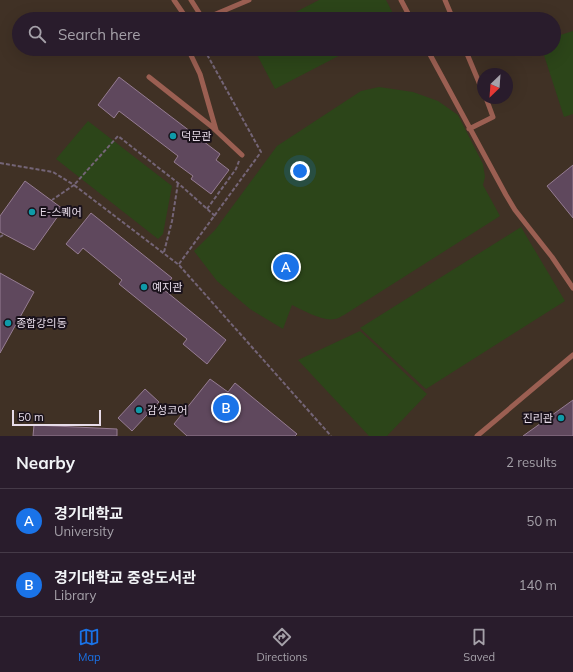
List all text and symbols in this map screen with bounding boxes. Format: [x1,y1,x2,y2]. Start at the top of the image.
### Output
search box [12,12,561,56]
icon: search [26,23,48,45]
text: Search here [58,25,140,44]
north arrow [477,68,513,104]
place label: 덕문관 [181,129,211,143]
marker: 덕문관 [168,131,178,141]
your location [290,161,310,181]
place label: E-스퀘어 [40,205,82,219]
marker: E-스퀘어 [27,207,37,217]
pin: A [273,252,299,282]
place label: 예지관 [152,280,182,294]
marker: 예지관 [139,282,149,292]
place label: 종합강의동 [16,316,67,330]
marker: 종합강의동 [3,318,13,328]
pin: B [213,393,239,423]
place label: 감성코어 [147,403,187,417]
marker: 감성코어 [134,405,144,415]
scale bar [12,408,101,427]
text: 50 m [18,410,44,424]
place label: 진리관 [523,411,553,425]
marker: 진리관 [556,413,566,423]
text: Nearby [16,452,75,473]
text: 2 results [506,454,557,470]
text: 경기대학교 [54,504,123,523]
text: A [24,513,34,529]
text: 50 m [527,513,557,529]
text: University [54,523,114,539]
text: 경기대학교 중앙도서관 [54,568,196,587]
text: B [25,577,33,593]
text: 140 m [519,577,557,593]
text: Library [54,587,96,603]
tab: Map [78,626,101,664]
tab: Directions [257,626,307,664]
tab: Saved [463,626,495,664]

